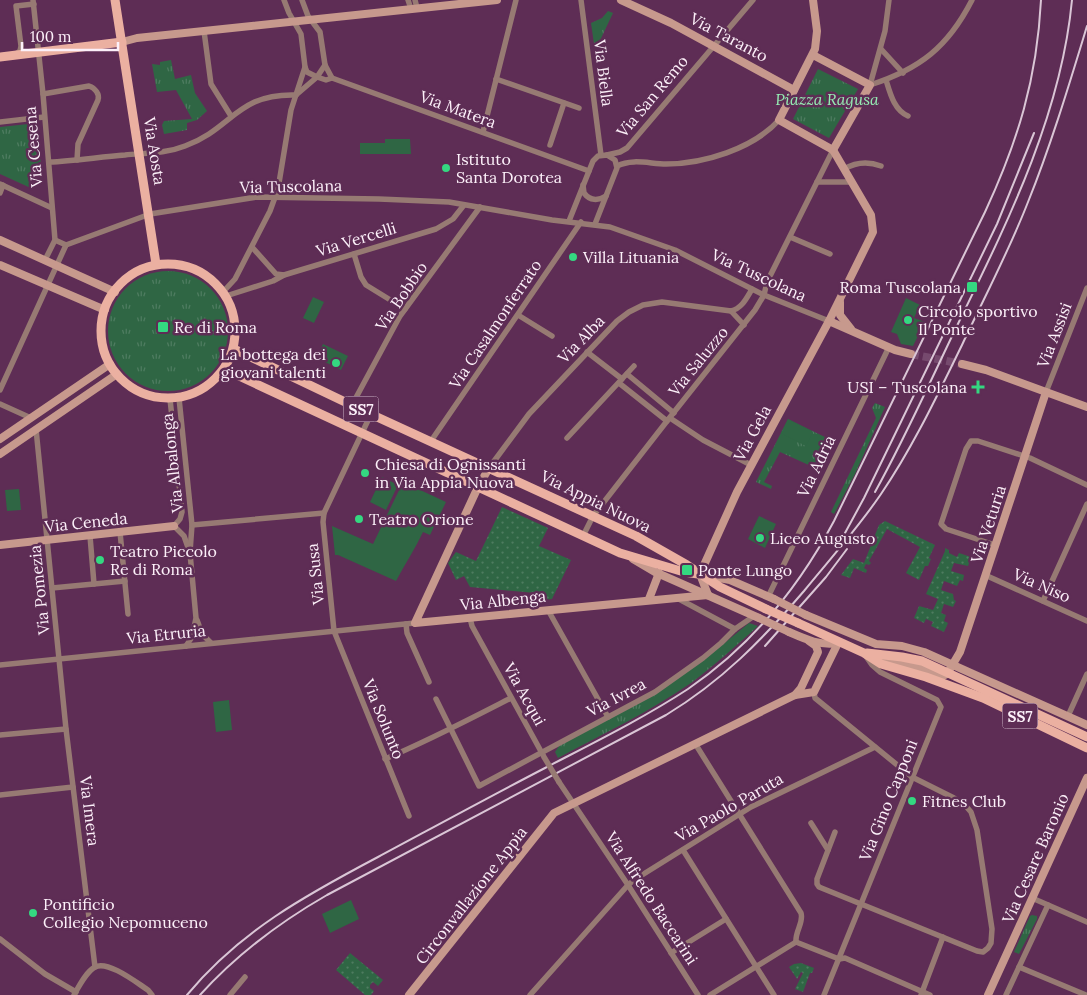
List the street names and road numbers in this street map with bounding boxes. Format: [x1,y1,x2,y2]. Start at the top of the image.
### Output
street label: Via Taranto [686,8,771,66]
street label: Via Biella [590,37,618,108]
street label: Via San Remo [611,51,692,142]
street label: Via Matera [416,86,499,132]
street label: Via Cesena [20,106,47,189]
street label: Via Aosta [140,115,170,186]
street label: Via Tuscolana [239,175,342,197]
street label: Via Vercelli [313,217,399,261]
street label: Via Tuscolana [707,244,810,306]
street label: Via Casalmonferrato [444,256,546,393]
street label: Via Bobbio [370,258,431,335]
street label: Via Assisi [1032,299,1076,371]
street label: Via Alba [553,311,609,368]
street label: Via Saluzzo [663,322,732,401]
road number: SS7 [344,396,378,422]
street label: Via Gela [728,402,775,465]
street label: Via Albalonga [157,412,187,515]
street label: Via Adria [792,432,840,501]
street label: Via Appia Nuova [537,465,655,536]
street label: Via Veturia [966,482,1010,567]
street label: Via Ceneda [43,508,128,536]
street label: Via Susa [302,542,328,607]
street label: Via Pomezia [24,544,54,637]
street label: Via Niso [1009,563,1074,606]
street label: Via Albenga [458,586,547,615]
street label: Via Etruria [124,620,207,648]
street label: Via Acqui [499,658,550,729]
street label: Via Ivrea [582,673,649,721]
street label: Via Solunto [359,675,409,762]
road number: SS7 [1002,704,1038,728]
street label: Via Gino Capponi [854,736,921,865]
street label: Via Paolo Paruta [671,768,786,846]
street label: Via Imera [76,774,104,847]
street label: Via Cesare Baronio [997,790,1073,927]
street label: Circonvallazione Appia [411,822,531,968]
street label: Via Alfredo Baccarini [601,827,702,968]

